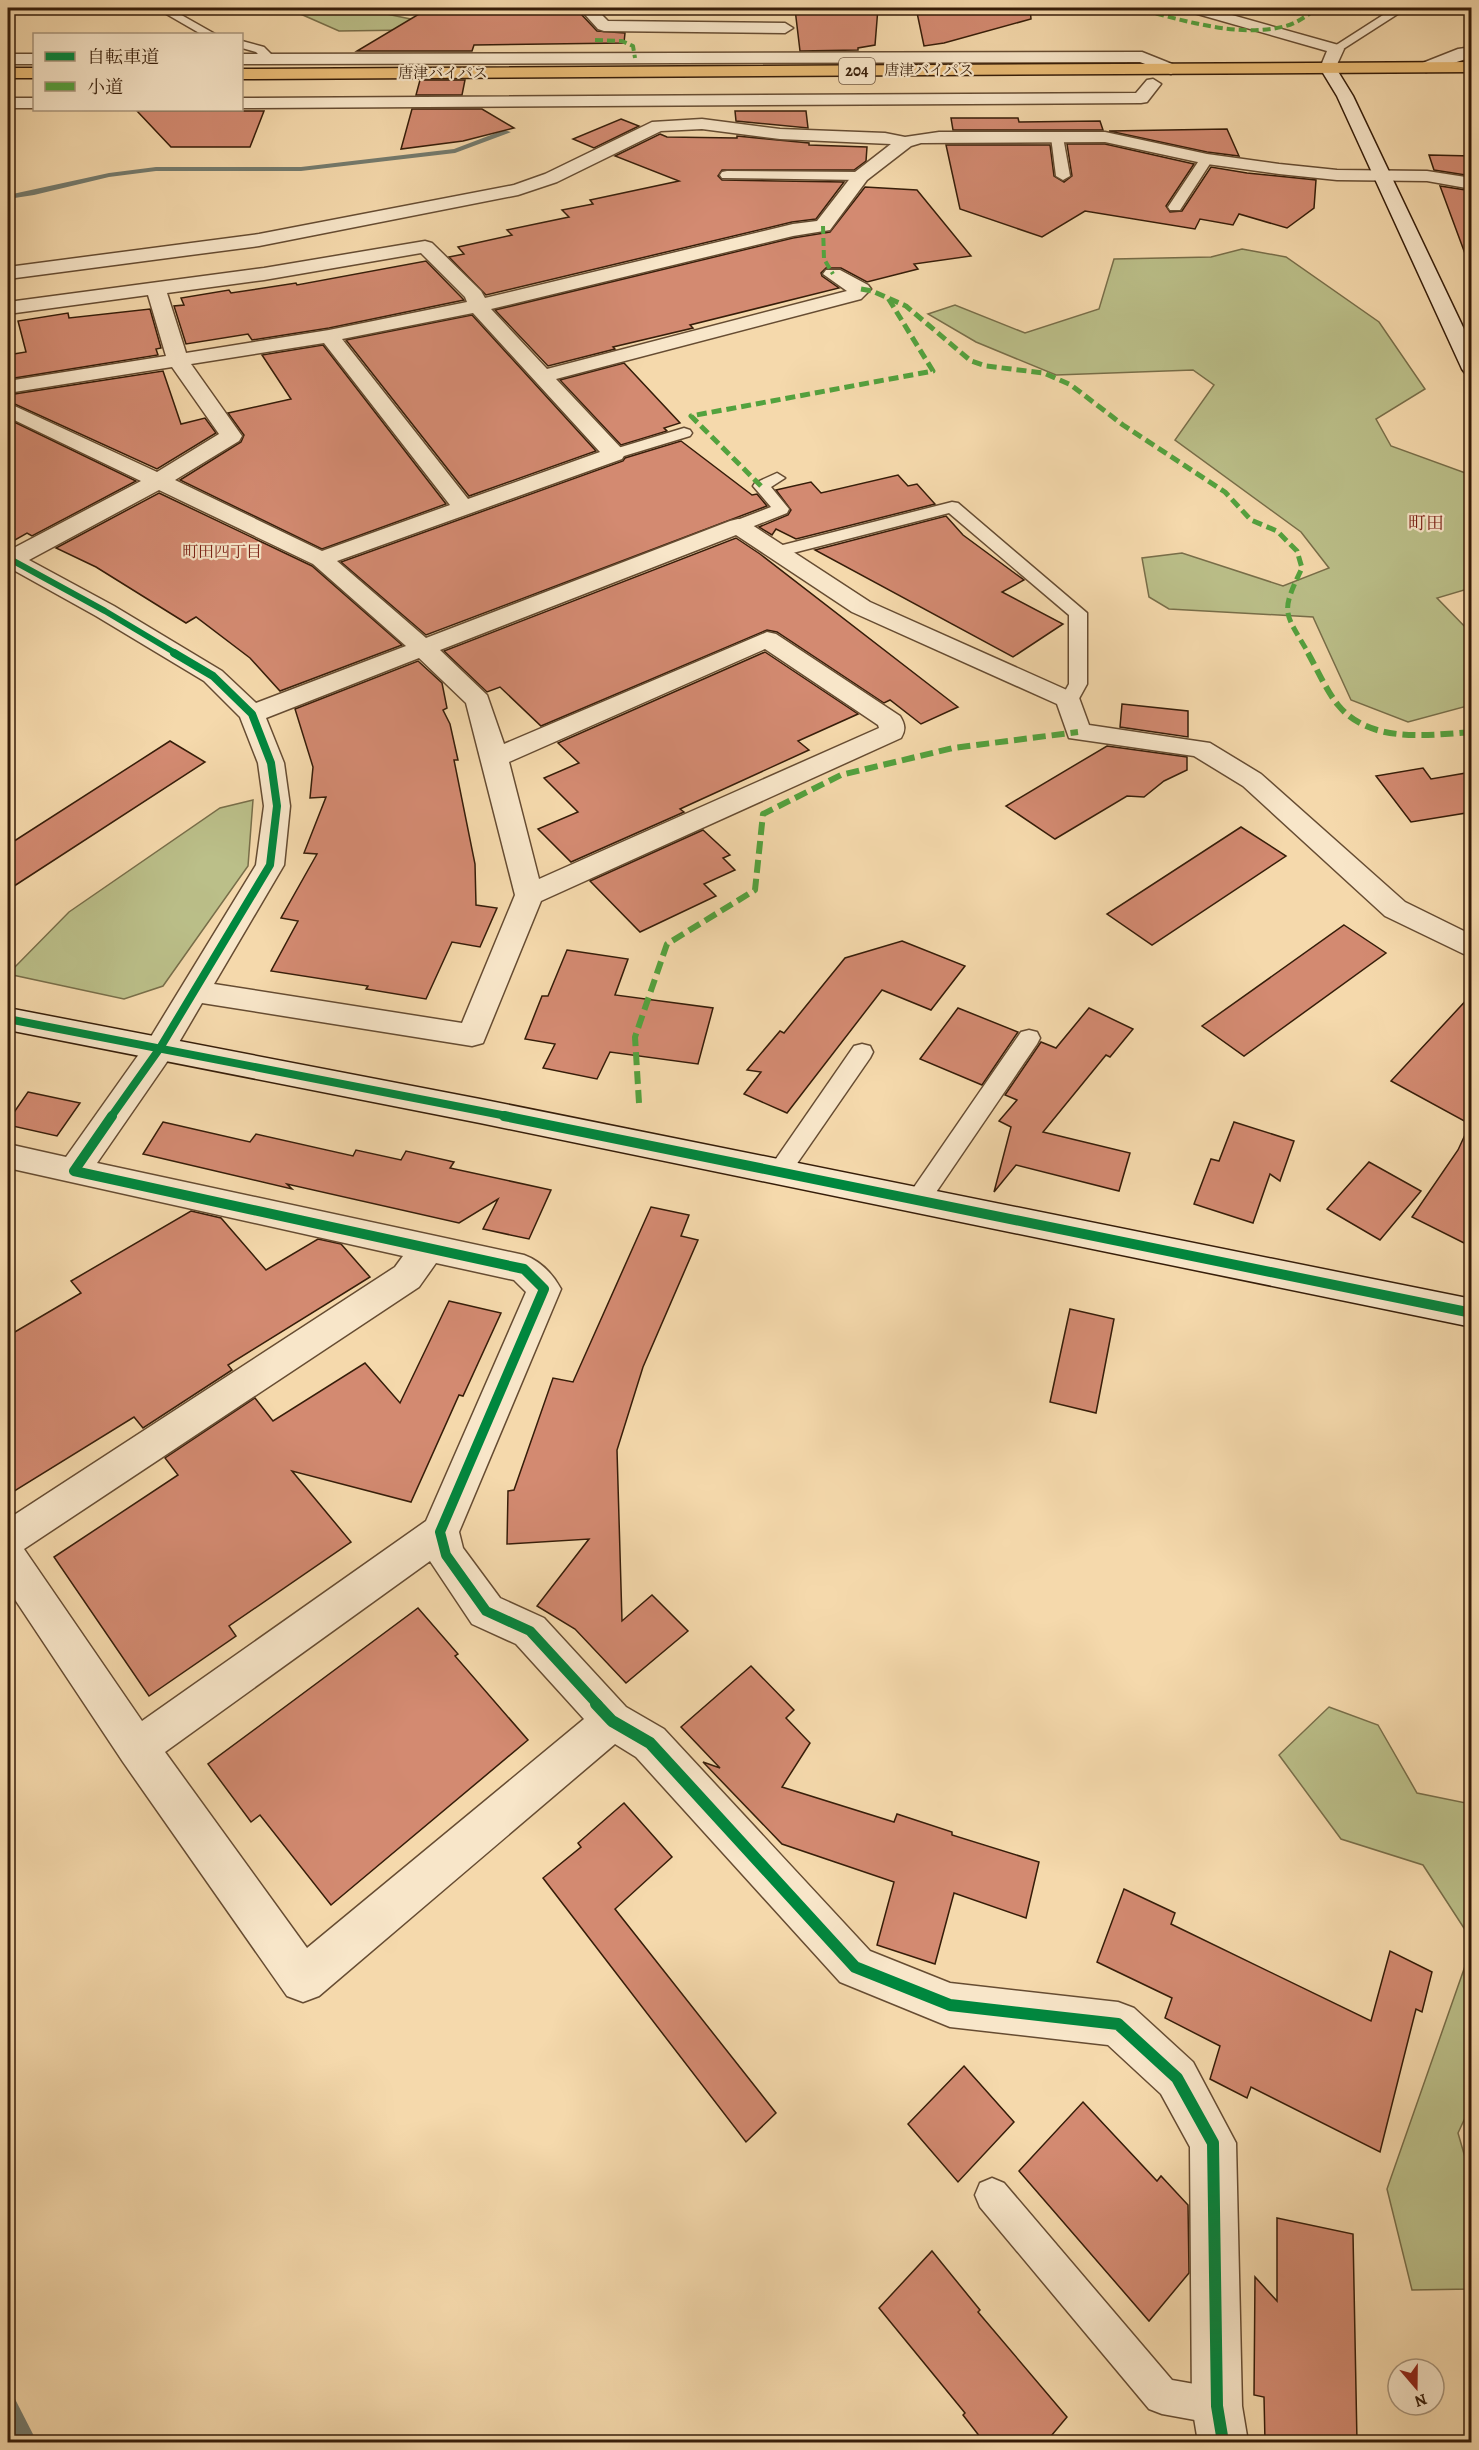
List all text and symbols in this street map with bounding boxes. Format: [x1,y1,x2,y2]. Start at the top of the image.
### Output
legend [33,33,243,111]
text: 自転車道 [87,45,159,69]
road number: 204 [839,58,875,84]
street label: 唐津バイパス [884,60,974,80]
street label: 唐津バイパス [398,63,488,83]
text: 小道 [87,75,123,99]
district label: 町田 [1408,511,1444,535]
district label: 町田四丁目 [182,541,262,563]
north arrow [1386,2357,1446,2417]
text: N [1411,2388,1430,2413]

